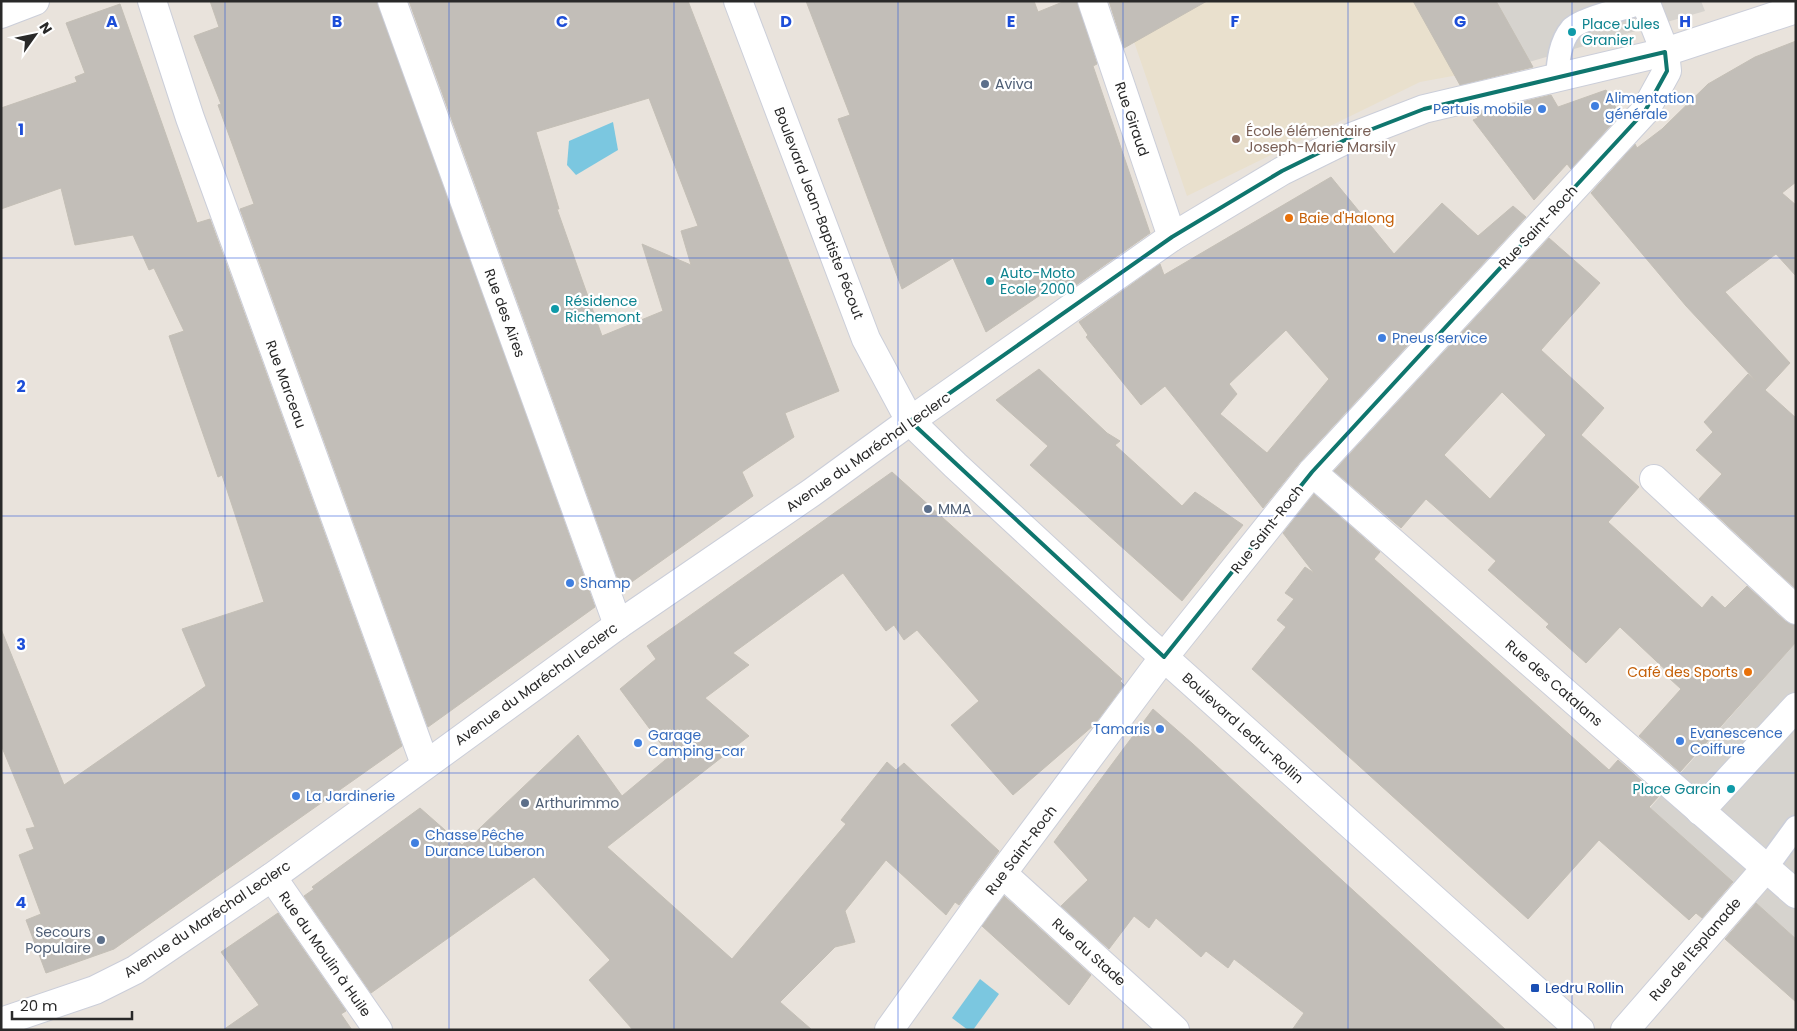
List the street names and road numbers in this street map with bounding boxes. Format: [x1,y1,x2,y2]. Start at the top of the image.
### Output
street label: Rue Giraud [1110,79,1154,159]
street label: Boulevard Jean-Baptiste Pécout [769,104,869,322]
street label: Rue Saint-Roch [1494,181,1582,273]
street label: Rue des Aires [480,266,530,360]
street label: Rue Marceau [261,337,311,431]
street label: Avenue du Maréchal Leclerc [782,387,954,517]
street label: Rue Saint-Roch [1226,480,1308,578]
street label: Avenue du Maréchal Leclerc [450,618,622,750]
street label: Rue des Catalans [1501,635,1607,731]
street label: Boulevard Ledru-Rollin [1178,668,1308,788]
street label: Rue Saint-Roch [981,801,1061,899]
street label: Avenue du Maréchal Leclerc [120,856,294,982]
street label: Rue du Moulin à Huile [274,887,376,1021]
street label: Rue de l'Esplanade [1645,893,1746,1005]
street label: Rue du Stade [1048,913,1130,991]

